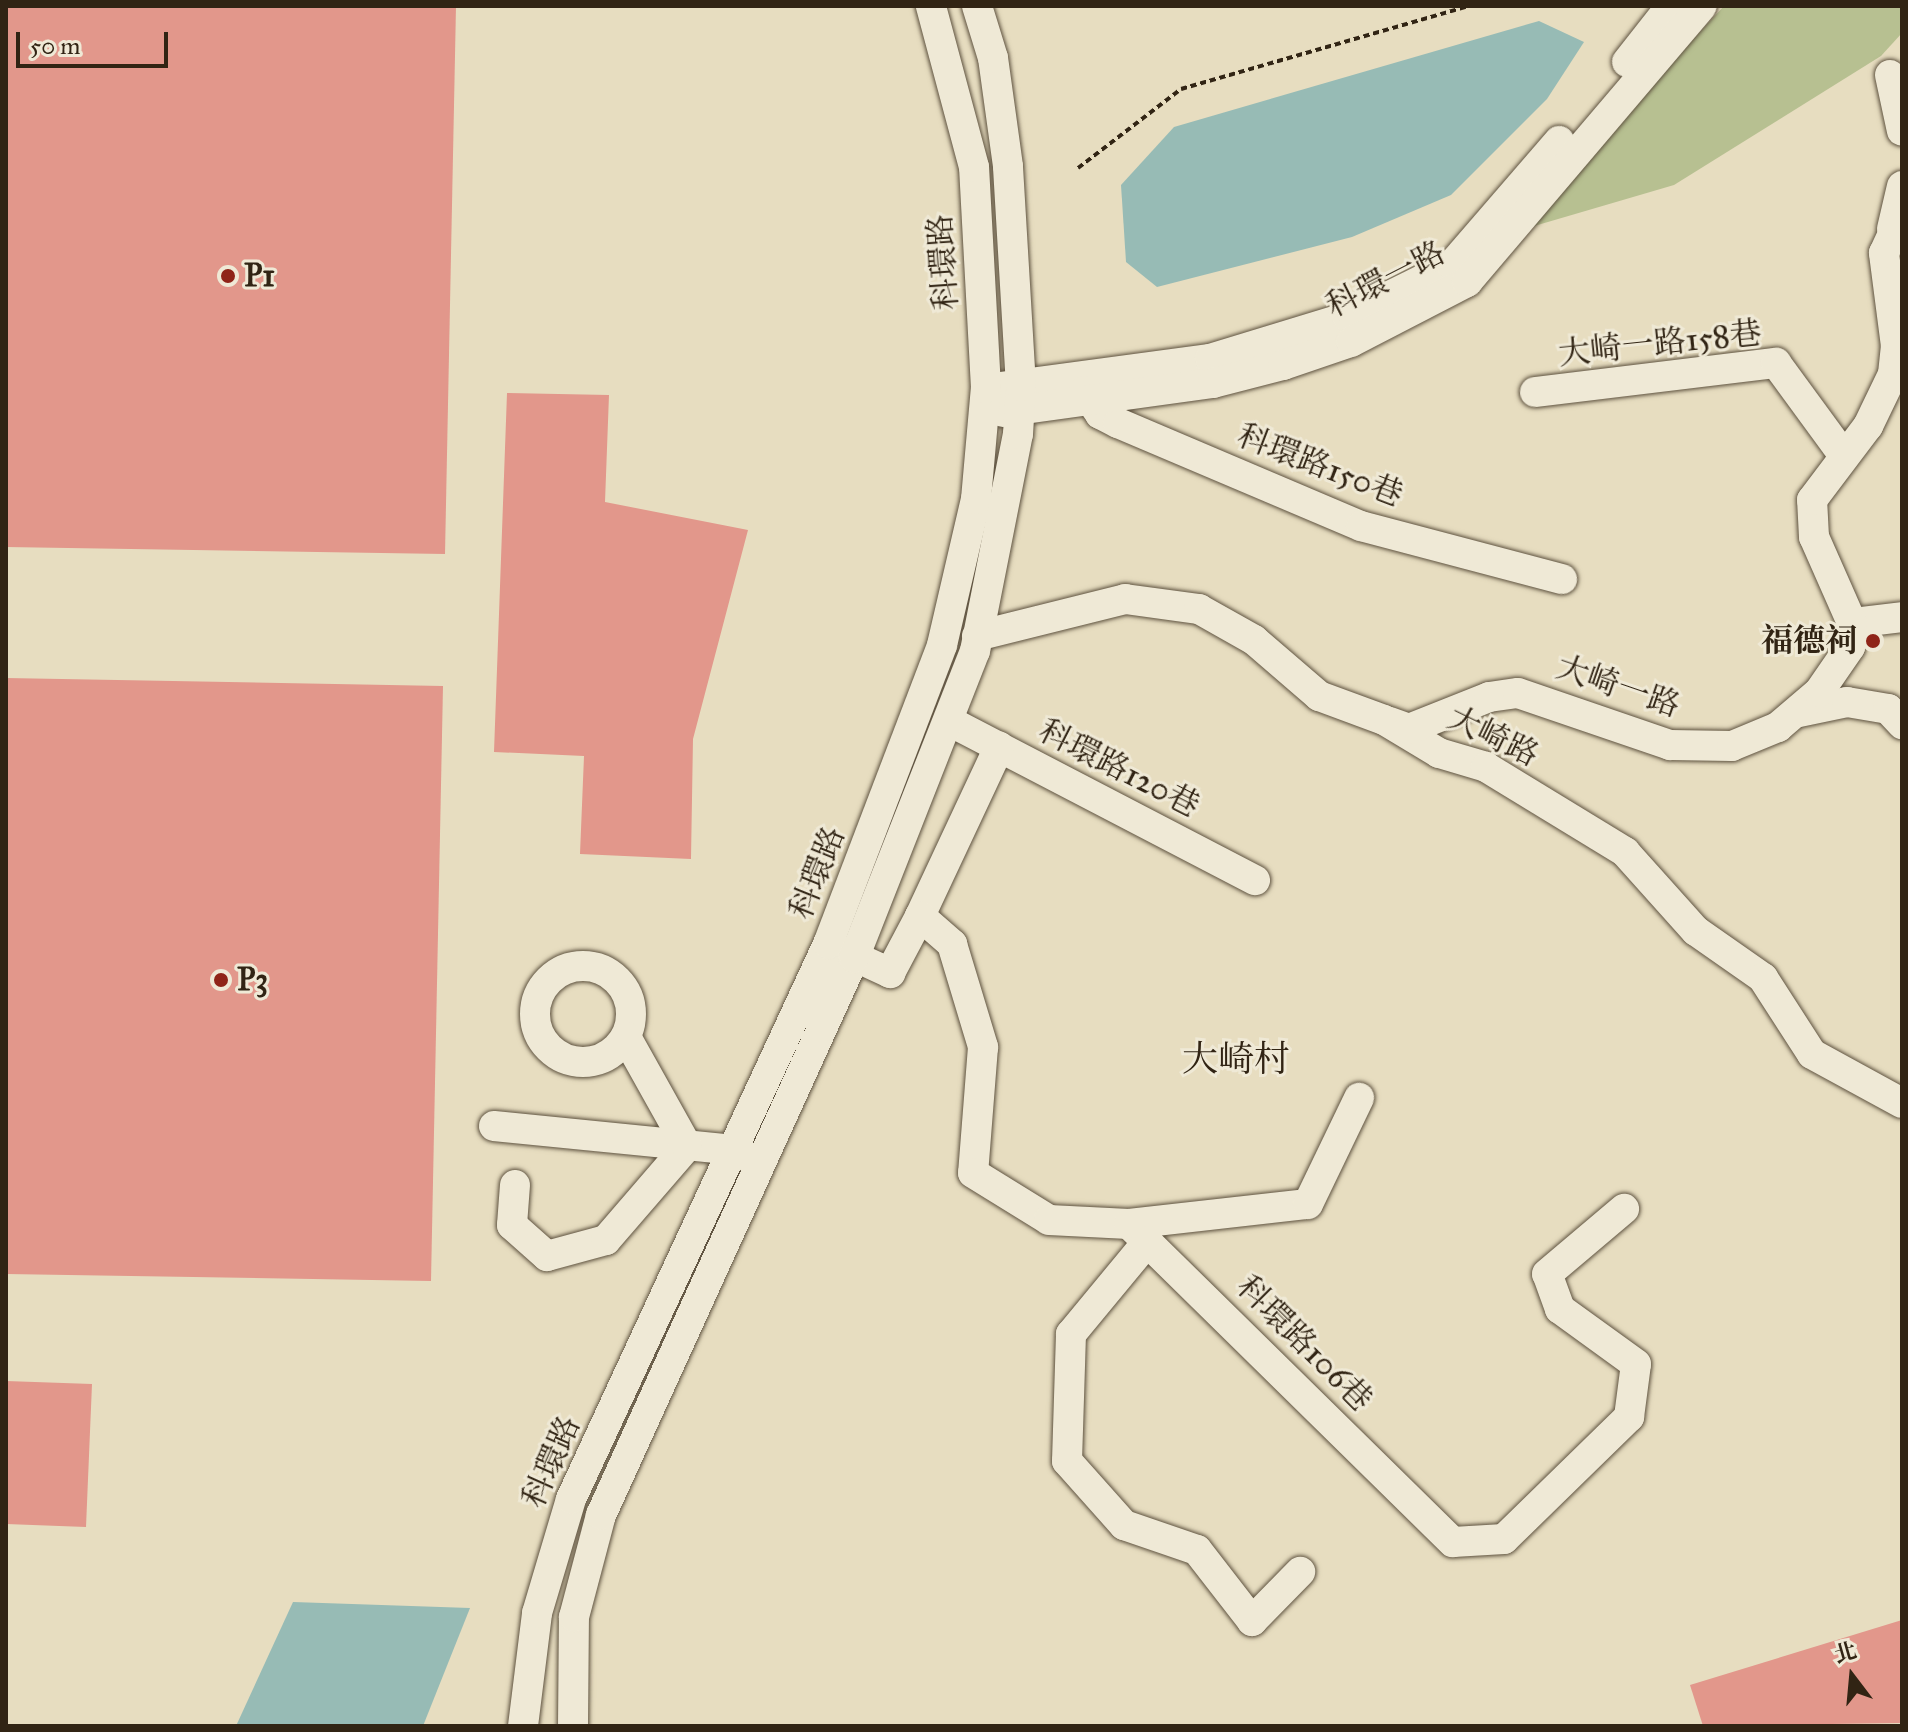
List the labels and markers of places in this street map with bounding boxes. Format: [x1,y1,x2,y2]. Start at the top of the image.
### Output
place label: P1 [244,257,275,295]
marker: P1 [219,267,237,285]
place label: 福德祠 [1761,622,1857,660]
marker: 福德祠 [1864,632,1882,650]
place label: P3 [237,961,268,999]
marker: P3 [212,971,230,989]

